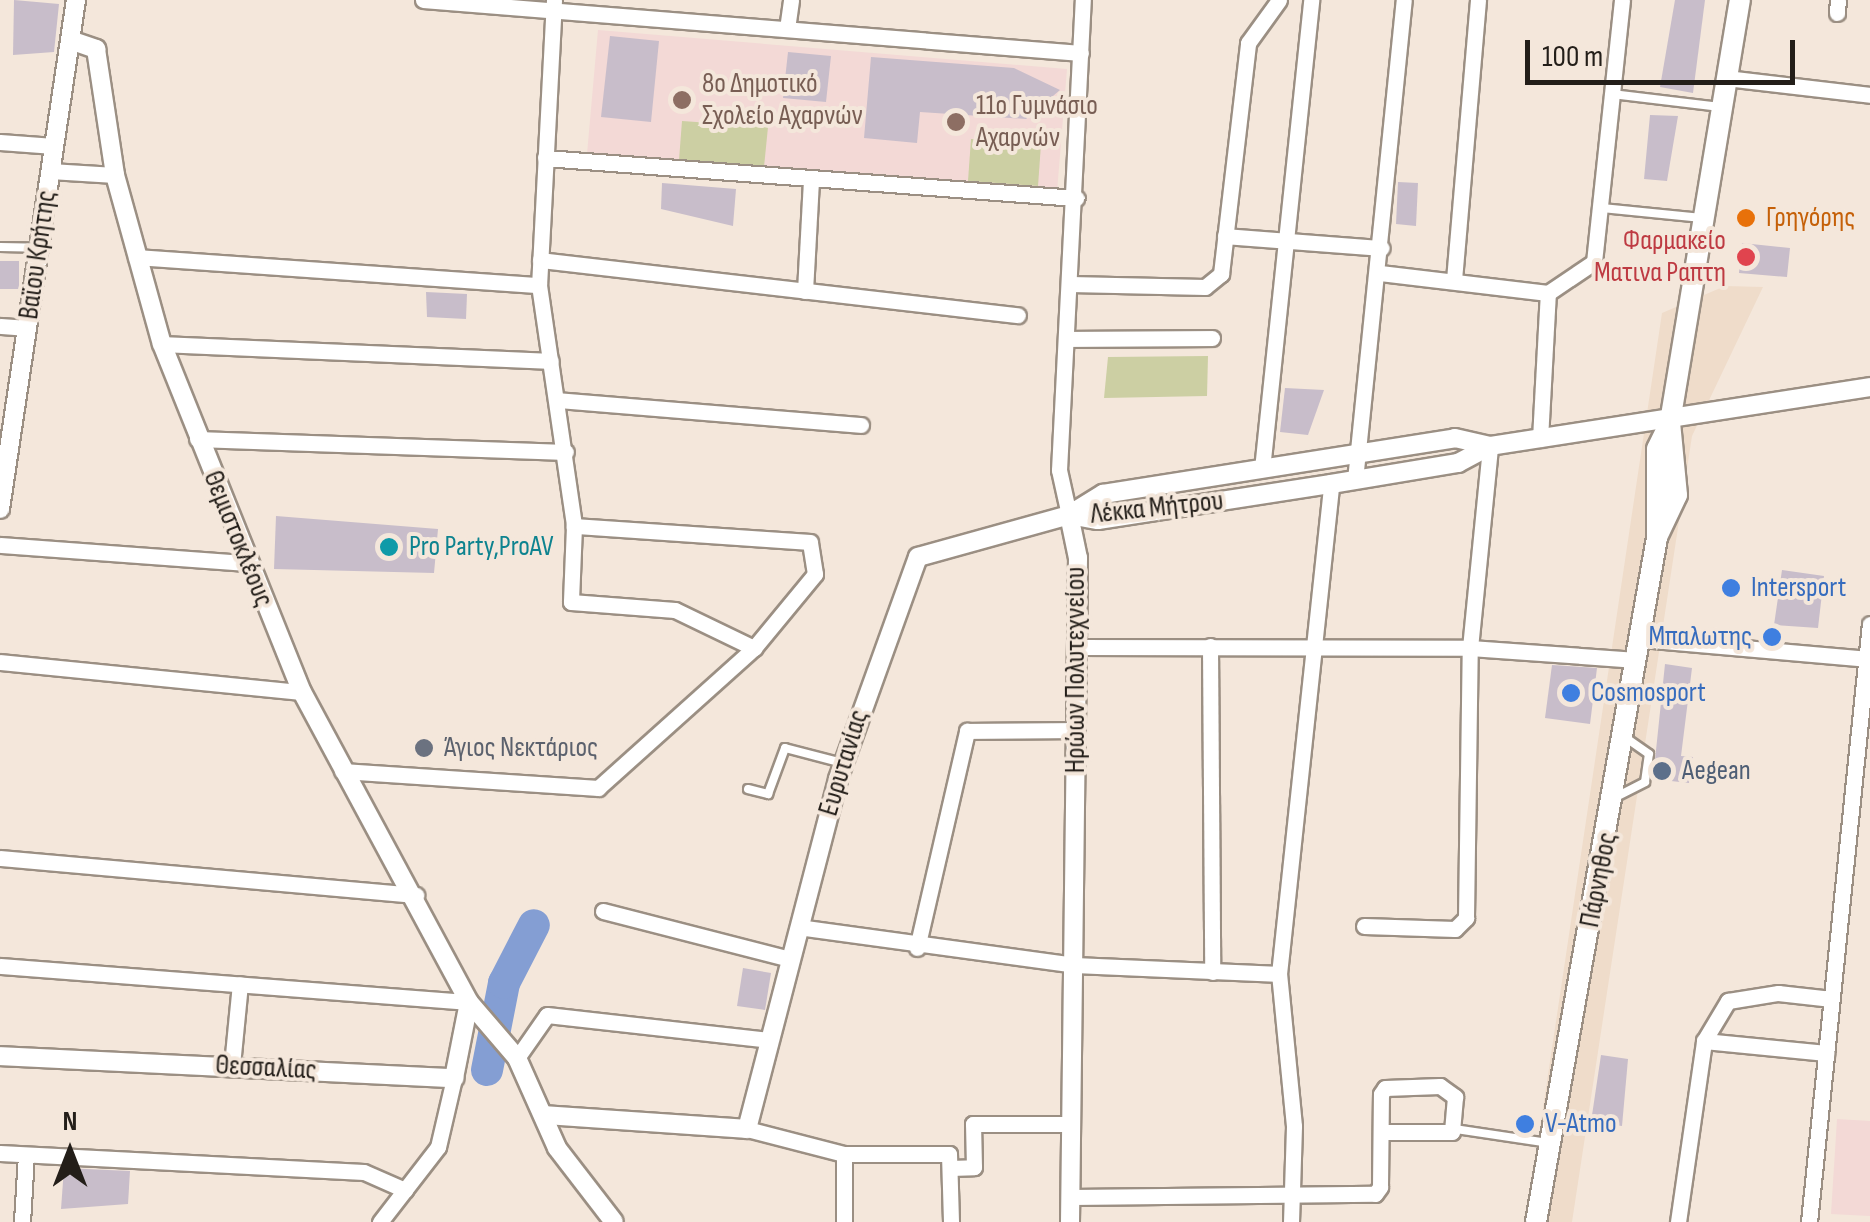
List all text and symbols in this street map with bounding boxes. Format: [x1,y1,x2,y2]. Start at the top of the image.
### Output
scale bar [1530,20,1800,82]
text: 100 m [1542,39,1603,75]
place label: 8ο Δημοτικό Σχολείο Αχαρνών [702,67,863,133]
marker: 8ο Δημοτικό Σχολείο Αχαρνών [671,89,693,111]
place label: 11ο Γυμνάσιο Αχαρνών [976,89,1098,155]
marker: 11ο Γυμνάσιο Αχαρνών [945,111,967,133]
street label: Βαϊου Κρήτης [12,188,64,322]
place label: Γρηγόρης [1766,201,1855,235]
marker: Γρηγόρης [1735,207,1757,229]
place label: Φαρμακείο Ματινα Ραπτη [1594,224,1726,290]
marker: Φαρμακείο Ματινα Ραπτη [1735,246,1757,268]
street label: Θεμιστοκλέους [195,466,281,612]
street label: Λέκκα Μήτρου [1089,484,1225,532]
place label: Pro Party,ProAV [409,530,554,564]
marker: Pro Party,ProAV [378,536,400,558]
street label: Ηρώων Πολυτεχνείου [1059,567,1093,773]
place label: Intersport [1751,571,1846,605]
marker: Intersport [1720,577,1742,599]
place label: Μπαλωτης [1648,620,1752,654]
marker: Μπαλωτης [1761,626,1783,648]
place label: Cosmosport [1591,676,1706,710]
marker: Cosmosport [1560,682,1582,704]
street label: Ευρυτανίας [812,706,876,820]
place label: Άγιος Νεκτάριος [444,731,598,765]
marker: Άγιος Νεκτάριος [413,737,435,759]
place label: Aegean [1682,754,1751,788]
marker: Aegean [1651,760,1673,782]
street label: Πάρνηθος [1573,830,1625,930]
street label: Θεσσαλίας [214,1049,318,1087]
north arrow [20,1102,120,1202]
text: N [63,1105,77,1138]
place label: V-Atmo [1545,1107,1617,1141]
marker: V-Atmo [1514,1113,1536,1135]

